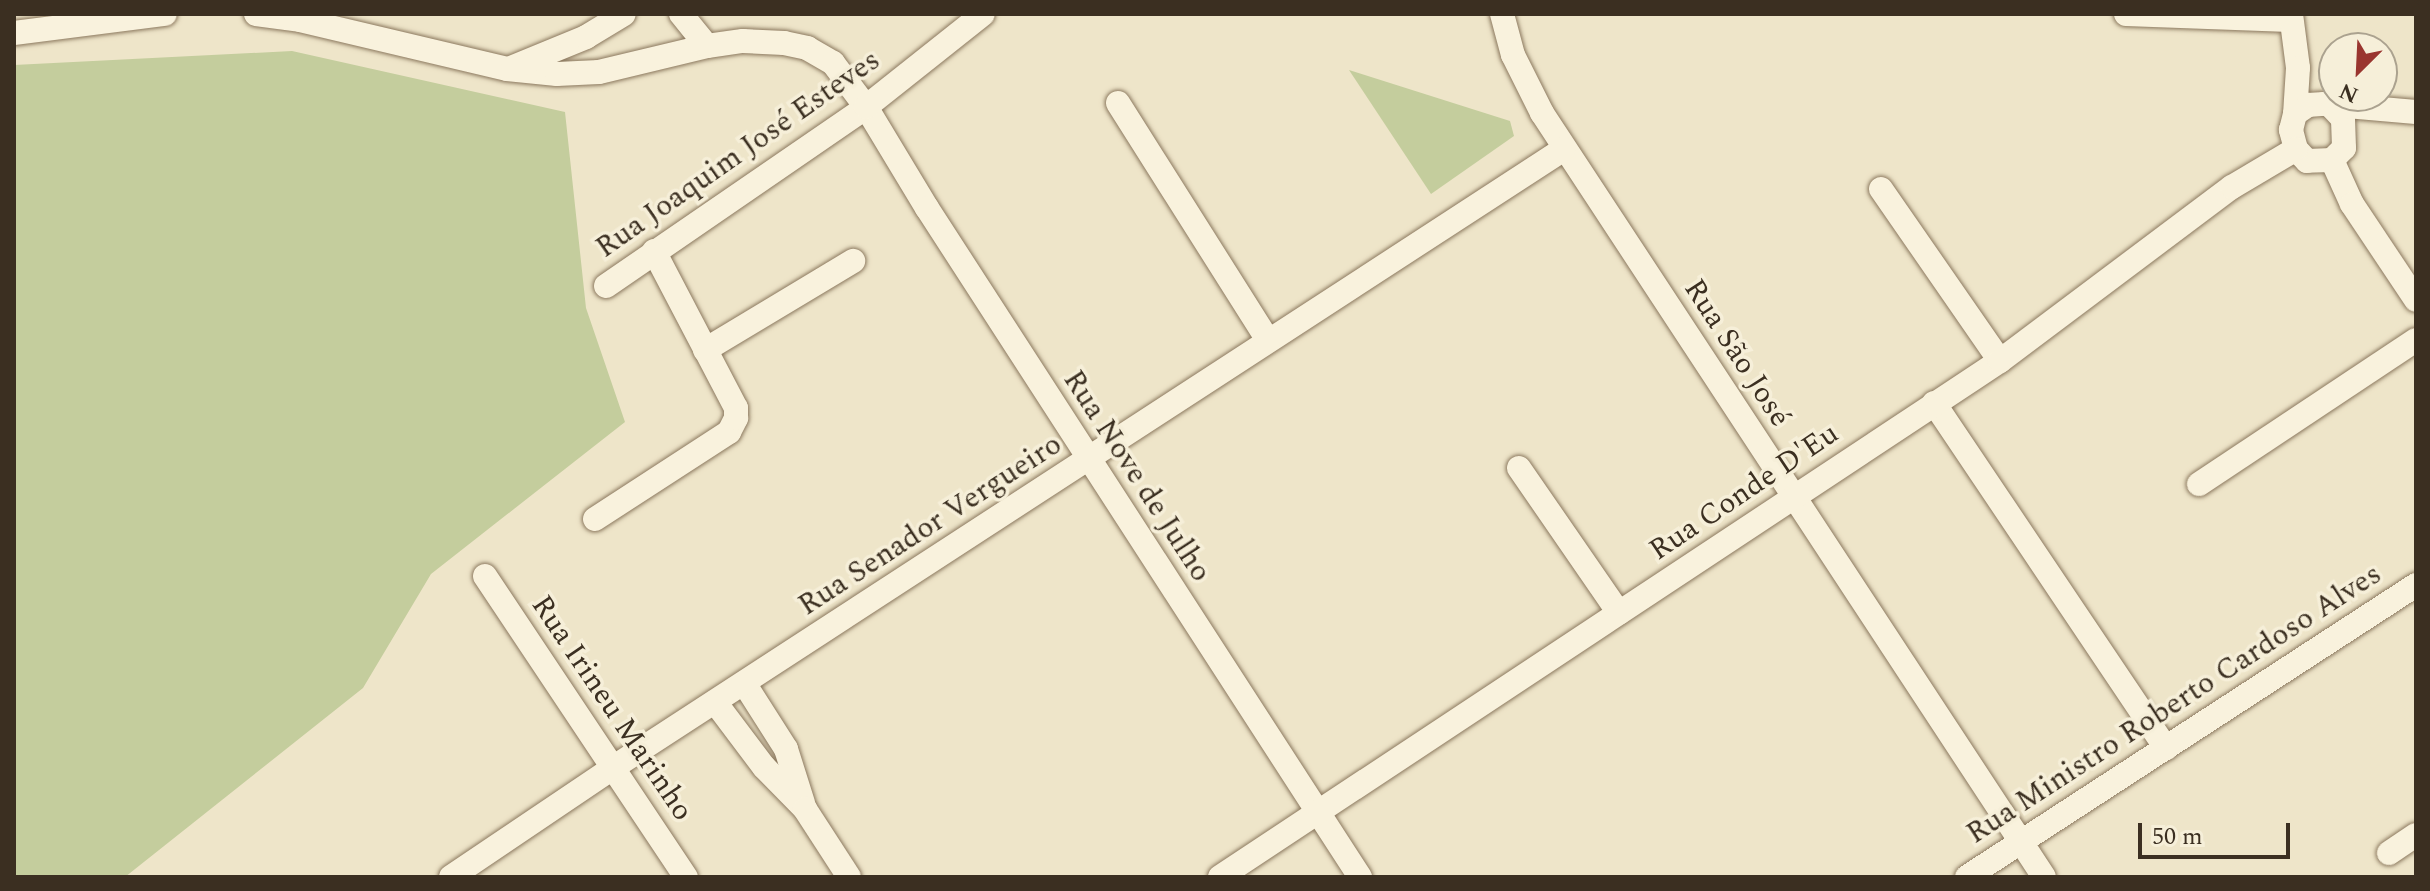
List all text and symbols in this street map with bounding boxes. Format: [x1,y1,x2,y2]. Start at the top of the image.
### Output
north arrow [2318,32,2398,112]
street label: Rua Joaquim José Esteves [589,42,887,266]
text: N [2334,74,2364,111]
street label: Rua São José [1676,273,1798,433]
street label: Rua Nove de Julho [1055,363,1219,589]
street label: Rua Conde D'Eu [1643,416,1845,568]
street label: Rua Senador Vergueiro [792,426,1068,624]
street label: Rua Ministro Roberto Cardoso Alves [1960,556,2388,852]
street label: Rua Irineu Marinho [523,589,701,827]
scale bar [2142,807,2294,857]
text: 50 m [2152,819,2203,855]

